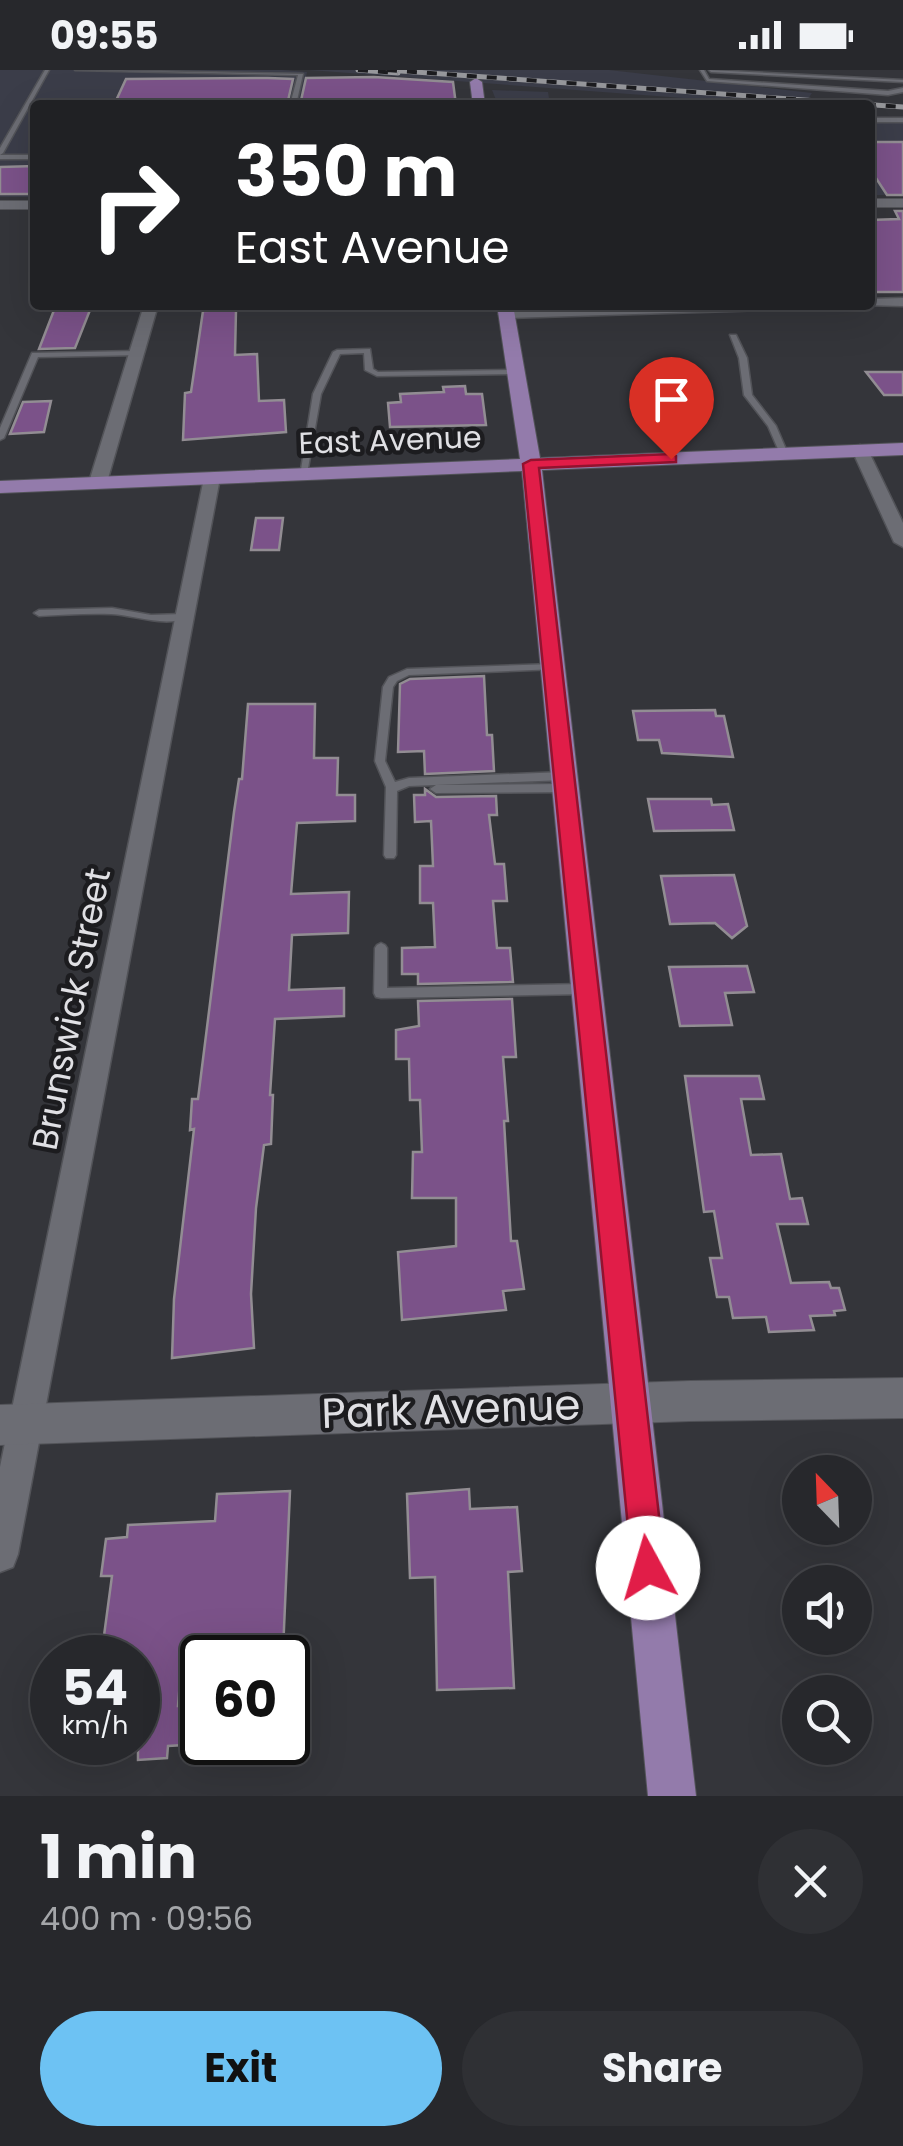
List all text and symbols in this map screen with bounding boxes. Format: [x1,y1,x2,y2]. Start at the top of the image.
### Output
text: 09:55 [50,9,158,62]
text: 350 m [235,122,457,221]
icon: right [70,140,200,270]
text: East Avenue [235,216,509,279]
pin [629,357,714,460]
icon: arrive [644,372,699,427]
street label: East Avenue [298,415,482,465]
street label: Brunswick Street [20,864,122,1154]
street label: Park Avenue [321,1375,581,1443]
north arrow [782,1455,872,1545]
map controls [782,1455,872,1765]
position arrow [596,1516,700,1620]
button: sound [782,1565,872,1655]
speed limit sign: 60 [180,1635,310,1765]
text: 54 [62,1652,128,1723]
button: search [782,1675,872,1765]
text: km/h [62,1708,128,1743]
text: 1 min [40,1815,197,1899]
button: close [758,1829,863,1934]
text: 400 m · 09:56 [40,1896,253,1941]
button: Exit [40,2011,442,2126]
button: Share [462,2011,863,2126]

